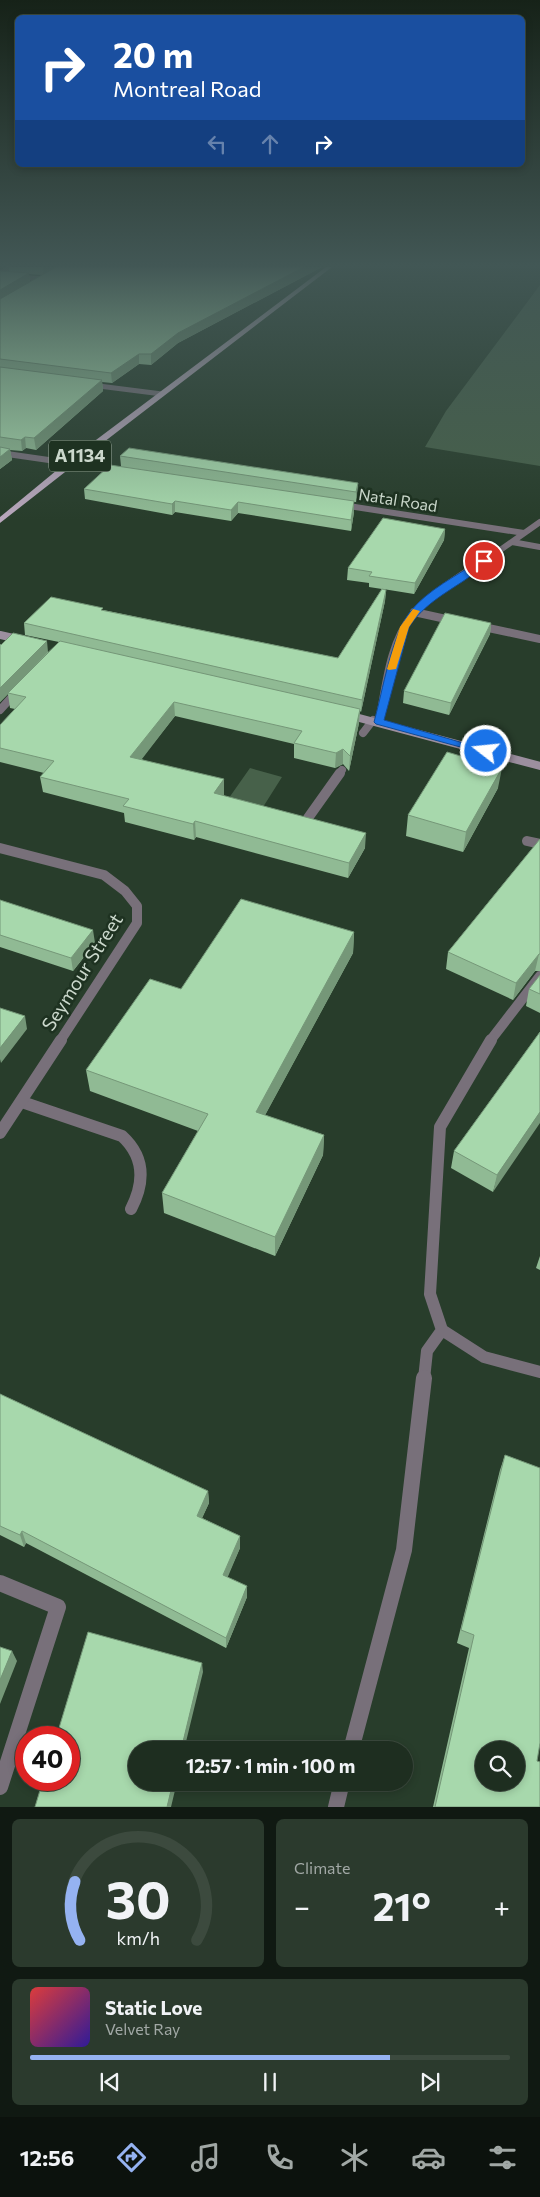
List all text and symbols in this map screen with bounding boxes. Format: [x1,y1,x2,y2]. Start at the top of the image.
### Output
text: 20 m [113,32,193,75]
icon: right [30,35,95,100]
text: Montreal Road [113,75,261,102]
icon: left [203,130,231,158]
icon: ahead [256,130,284,158]
icon: right [309,130,337,158]
road number: A1134 [49,441,111,472]
street label: Natal Road [357,484,439,515]
pin [463,540,505,582]
icon: arrive [470,547,498,575]
position arrow [459,724,511,776]
street label: Seymour Street [36,909,127,1035]
speed limit sign: 40 [15,1726,80,1791]
map controls [475,1741,525,1791]
button: search [475,1741,525,1791]
text: 12:57 · 1 min · 100 m [186,1754,355,1777]
text: Climate [294,1858,350,1877]
text: 30 [106,1866,170,1930]
text: 21° [373,1882,431,1929]
text: − [294,1889,310,1923]
text: + [494,1889,510,1923]
text: km/h [116,1927,160,1949]
text: Static Love [105,1996,202,2019]
text: Velvet Ray [105,2019,180,2038]
icon: previous [96,2068,124,2096]
icon: pause [256,2068,284,2096]
icon: next [416,2068,444,2096]
icon: directions [114,2140,149,2175]
icon: music [188,2140,223,2175]
icon: phone [262,2140,297,2175]
icon: climate [337,2140,372,2175]
icon: car [411,2140,446,2175]
icon: filters [485,2140,520,2175]
text: 12:56 [20,2144,74,2171]

